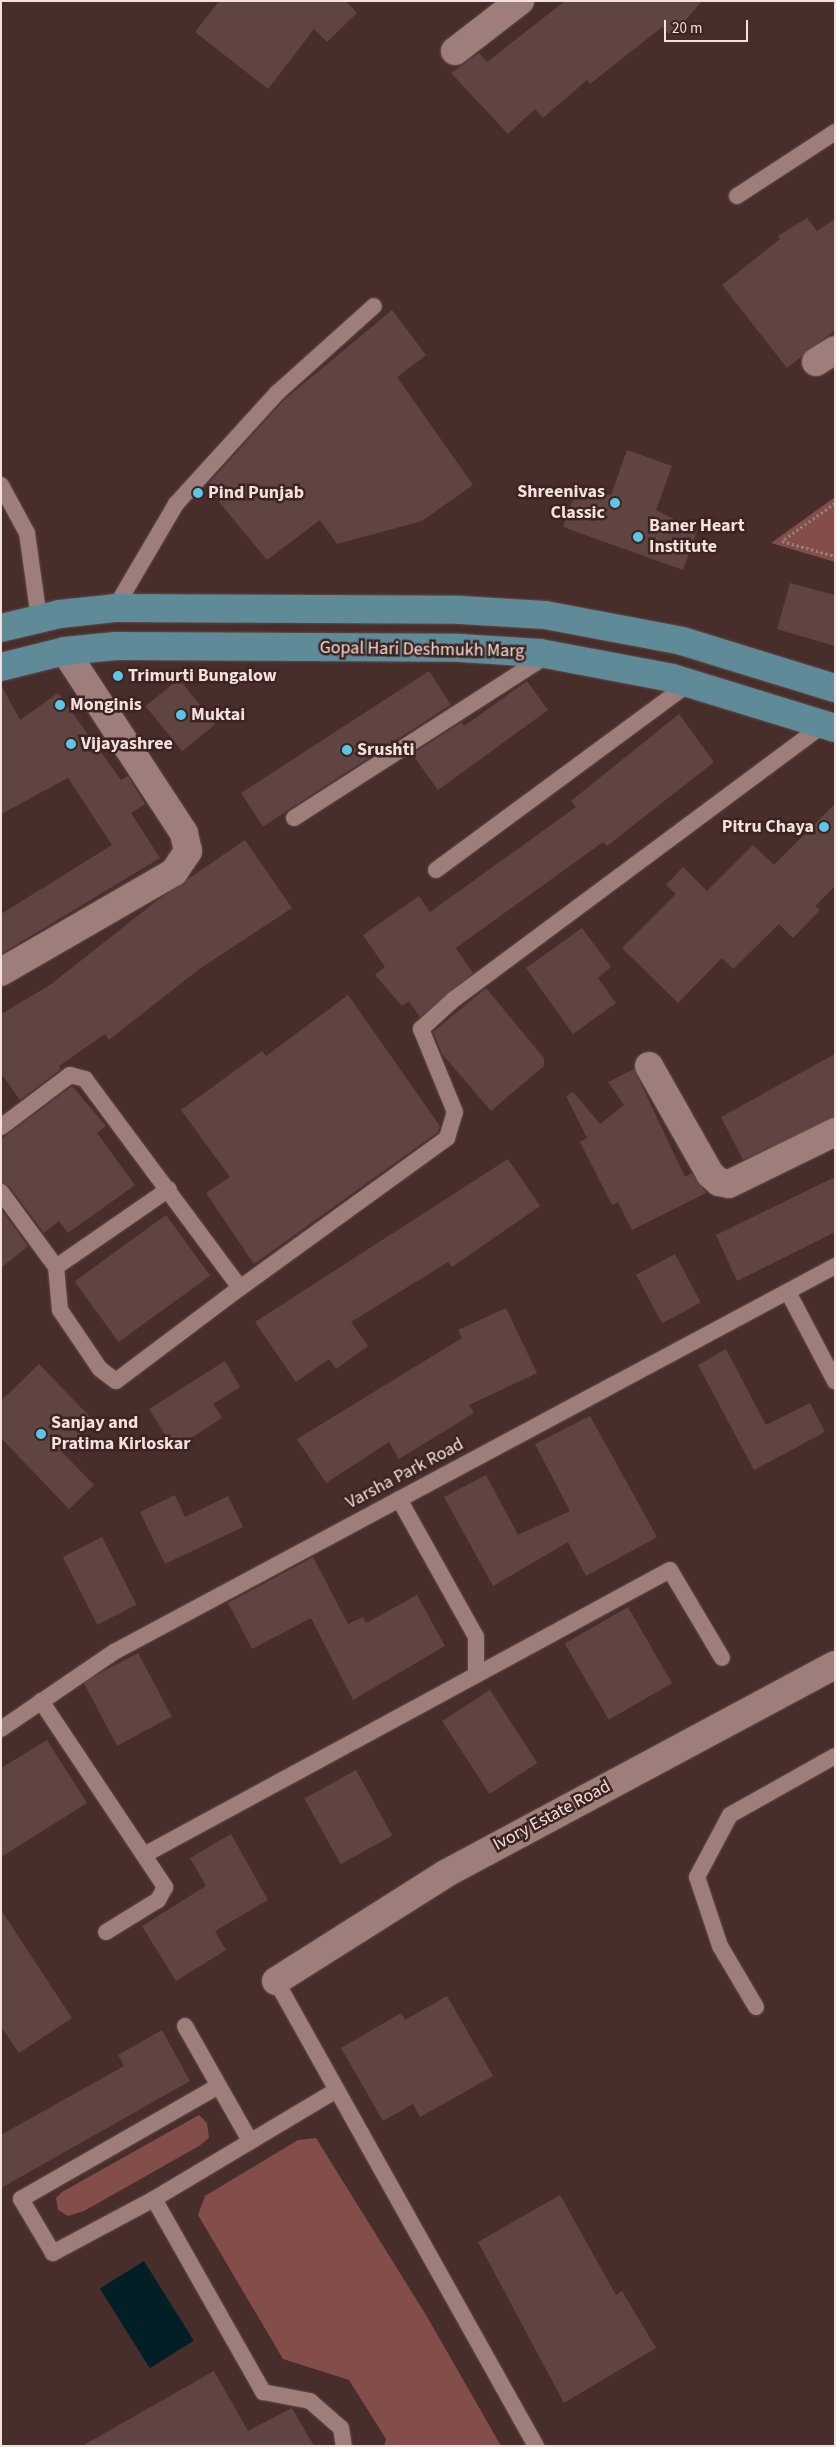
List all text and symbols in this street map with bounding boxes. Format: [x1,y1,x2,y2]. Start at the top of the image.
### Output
scale bar [666,10,750,42]
text: 20 m [672,18,702,39]
place label: Pind Punjab [208,482,304,504]
place label: Shreenivas Classic [517,482,605,524]
marker: Pind Punjab [192,487,204,499]
marker: Shreenivas Classic [609,497,621,509]
place label: Baner Heart Institute [649,516,745,558]
marker: Baner Heart Institute [631,530,645,544]
street label: Gopal Hari Deshmukh Marg [320,637,524,663]
place label: Trimurti Bungalow [128,665,277,687]
marker: Trimurti Bungalow [112,670,124,682]
place label: Monginis [70,694,142,716]
marker: Monginis [54,699,66,711]
place label: Muktai [191,704,245,726]
marker: Muktai [175,709,187,721]
place label: Vijayashree [81,733,173,755]
marker: Vijayashree [65,738,77,750]
place label: Srushti [357,739,415,761]
marker: Srushti [341,744,353,756]
place label: Pitru Chaya [722,816,814,838]
marker: Pitru Chaya [818,821,830,833]
place label: Sanjay and Pratima Kirloskar [51,1413,190,1456]
marker: Sanjay and Pratima Kirloskar [35,1428,47,1440]
street label: Varsha Park Road [343,1434,467,1514]
street label: Ivory Estate Road [490,1776,614,1856]

